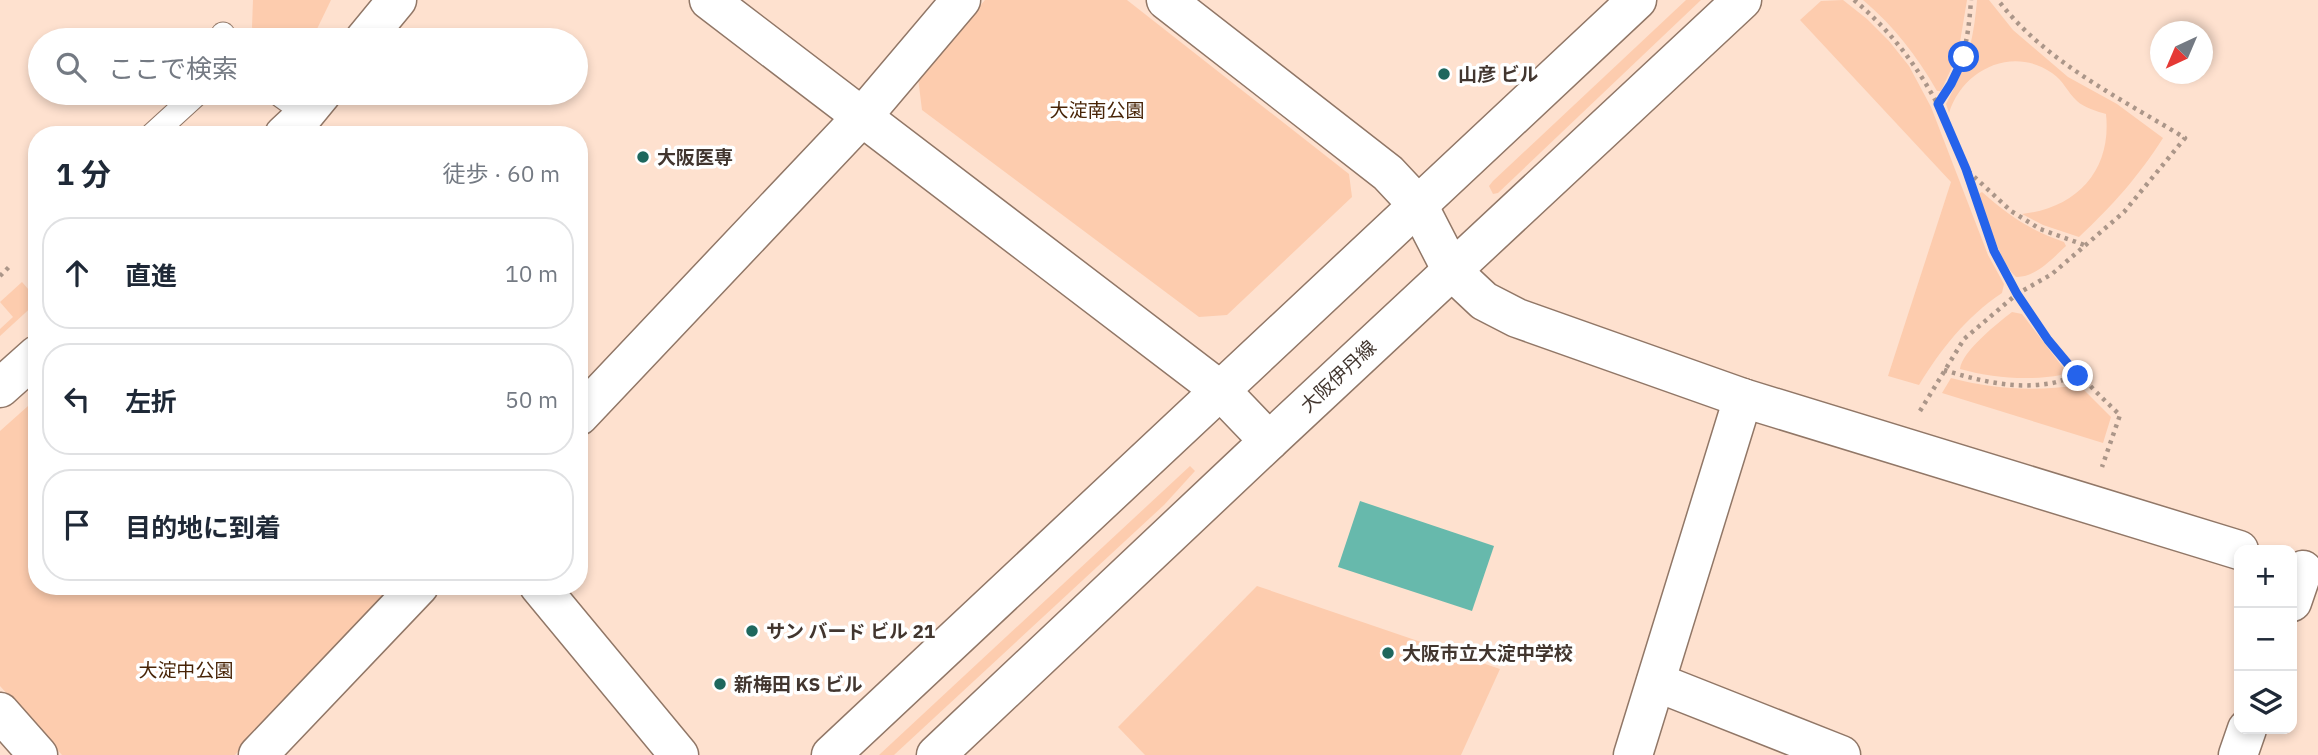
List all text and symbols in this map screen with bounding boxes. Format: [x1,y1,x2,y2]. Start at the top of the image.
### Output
north arrow [2150,21,2213,84]
search box [28,28,588,105]
route start [1948,41,1979,72]
icon: search [52,48,90,86]
text: ここで検索 [108,51,238,85]
place label: 山彦 ビル [1458,62,1538,86]
marker: 山彦 ビル [1436,66,1452,82]
park label: 大淀南公園 [1049,98,1145,122]
place label: 大阪医専 [657,145,733,169]
marker: 大阪医専 [635,149,651,165]
text: 1 分 [56,154,111,193]
text: 徒歩 · 60 m [443,158,560,188]
icon: ahead [58,254,96,292]
text: 直進 [125,258,177,292]
text: 10 m [505,258,558,288]
street label: 大阪伊丹線 [1295,335,1381,417]
route end [2062,360,2093,391]
icon: left [58,380,96,418]
text: 左折 [125,384,177,418]
text: 50 m [505,384,558,414]
icon: arrive [58,506,96,544]
text: 目的地に到着 [125,510,281,544]
map controls [2234,545,2297,734]
button: + [2234,545,2297,608]
button: − [2234,608,2297,671]
place label: サン バード ビル 21 [766,619,936,643]
marker: サン バード ビル 21 [744,623,760,639]
place label: 大阪市立大淀中学校 [1402,641,1573,665]
marker: 大阪市立大淀中学校 [1380,645,1396,661]
park label: 大淀中公園 [138,658,234,682]
button: layers [2234,671,2297,734]
place label: 新梅田 KS ビル [734,672,863,696]
marker: 新梅田 KS ビル [712,676,728,692]

